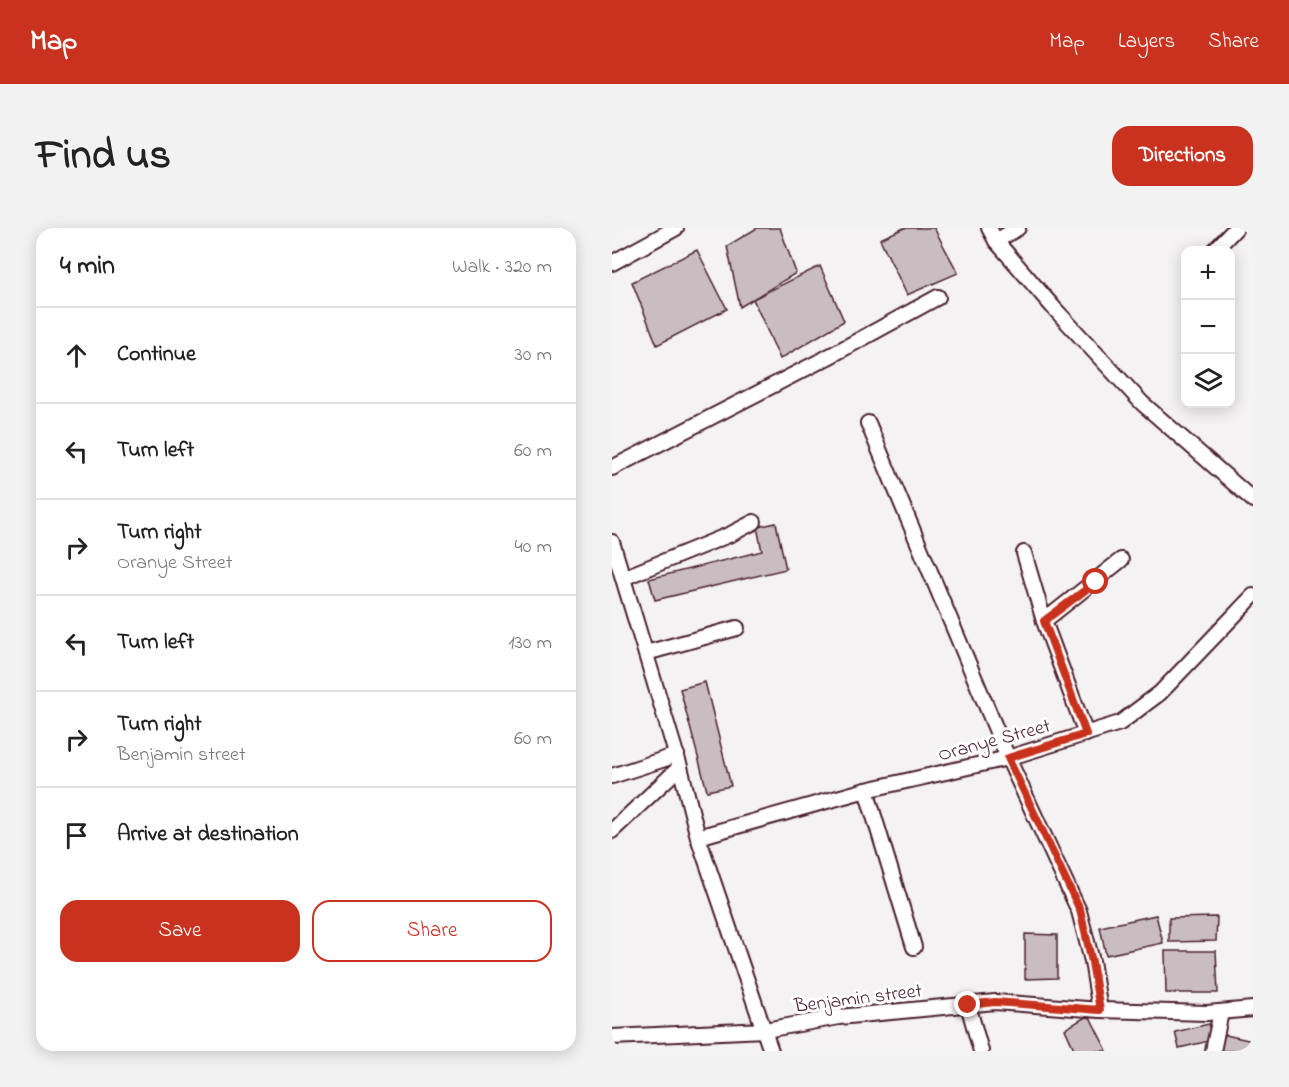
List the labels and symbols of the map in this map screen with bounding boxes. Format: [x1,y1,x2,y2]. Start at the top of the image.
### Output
route start [1082,568,1108,594]
street label: Oranye Street [935,712,1054,770]
street label: Benjamin street [792,977,924,1022]
route end [954,991,980,1017]

